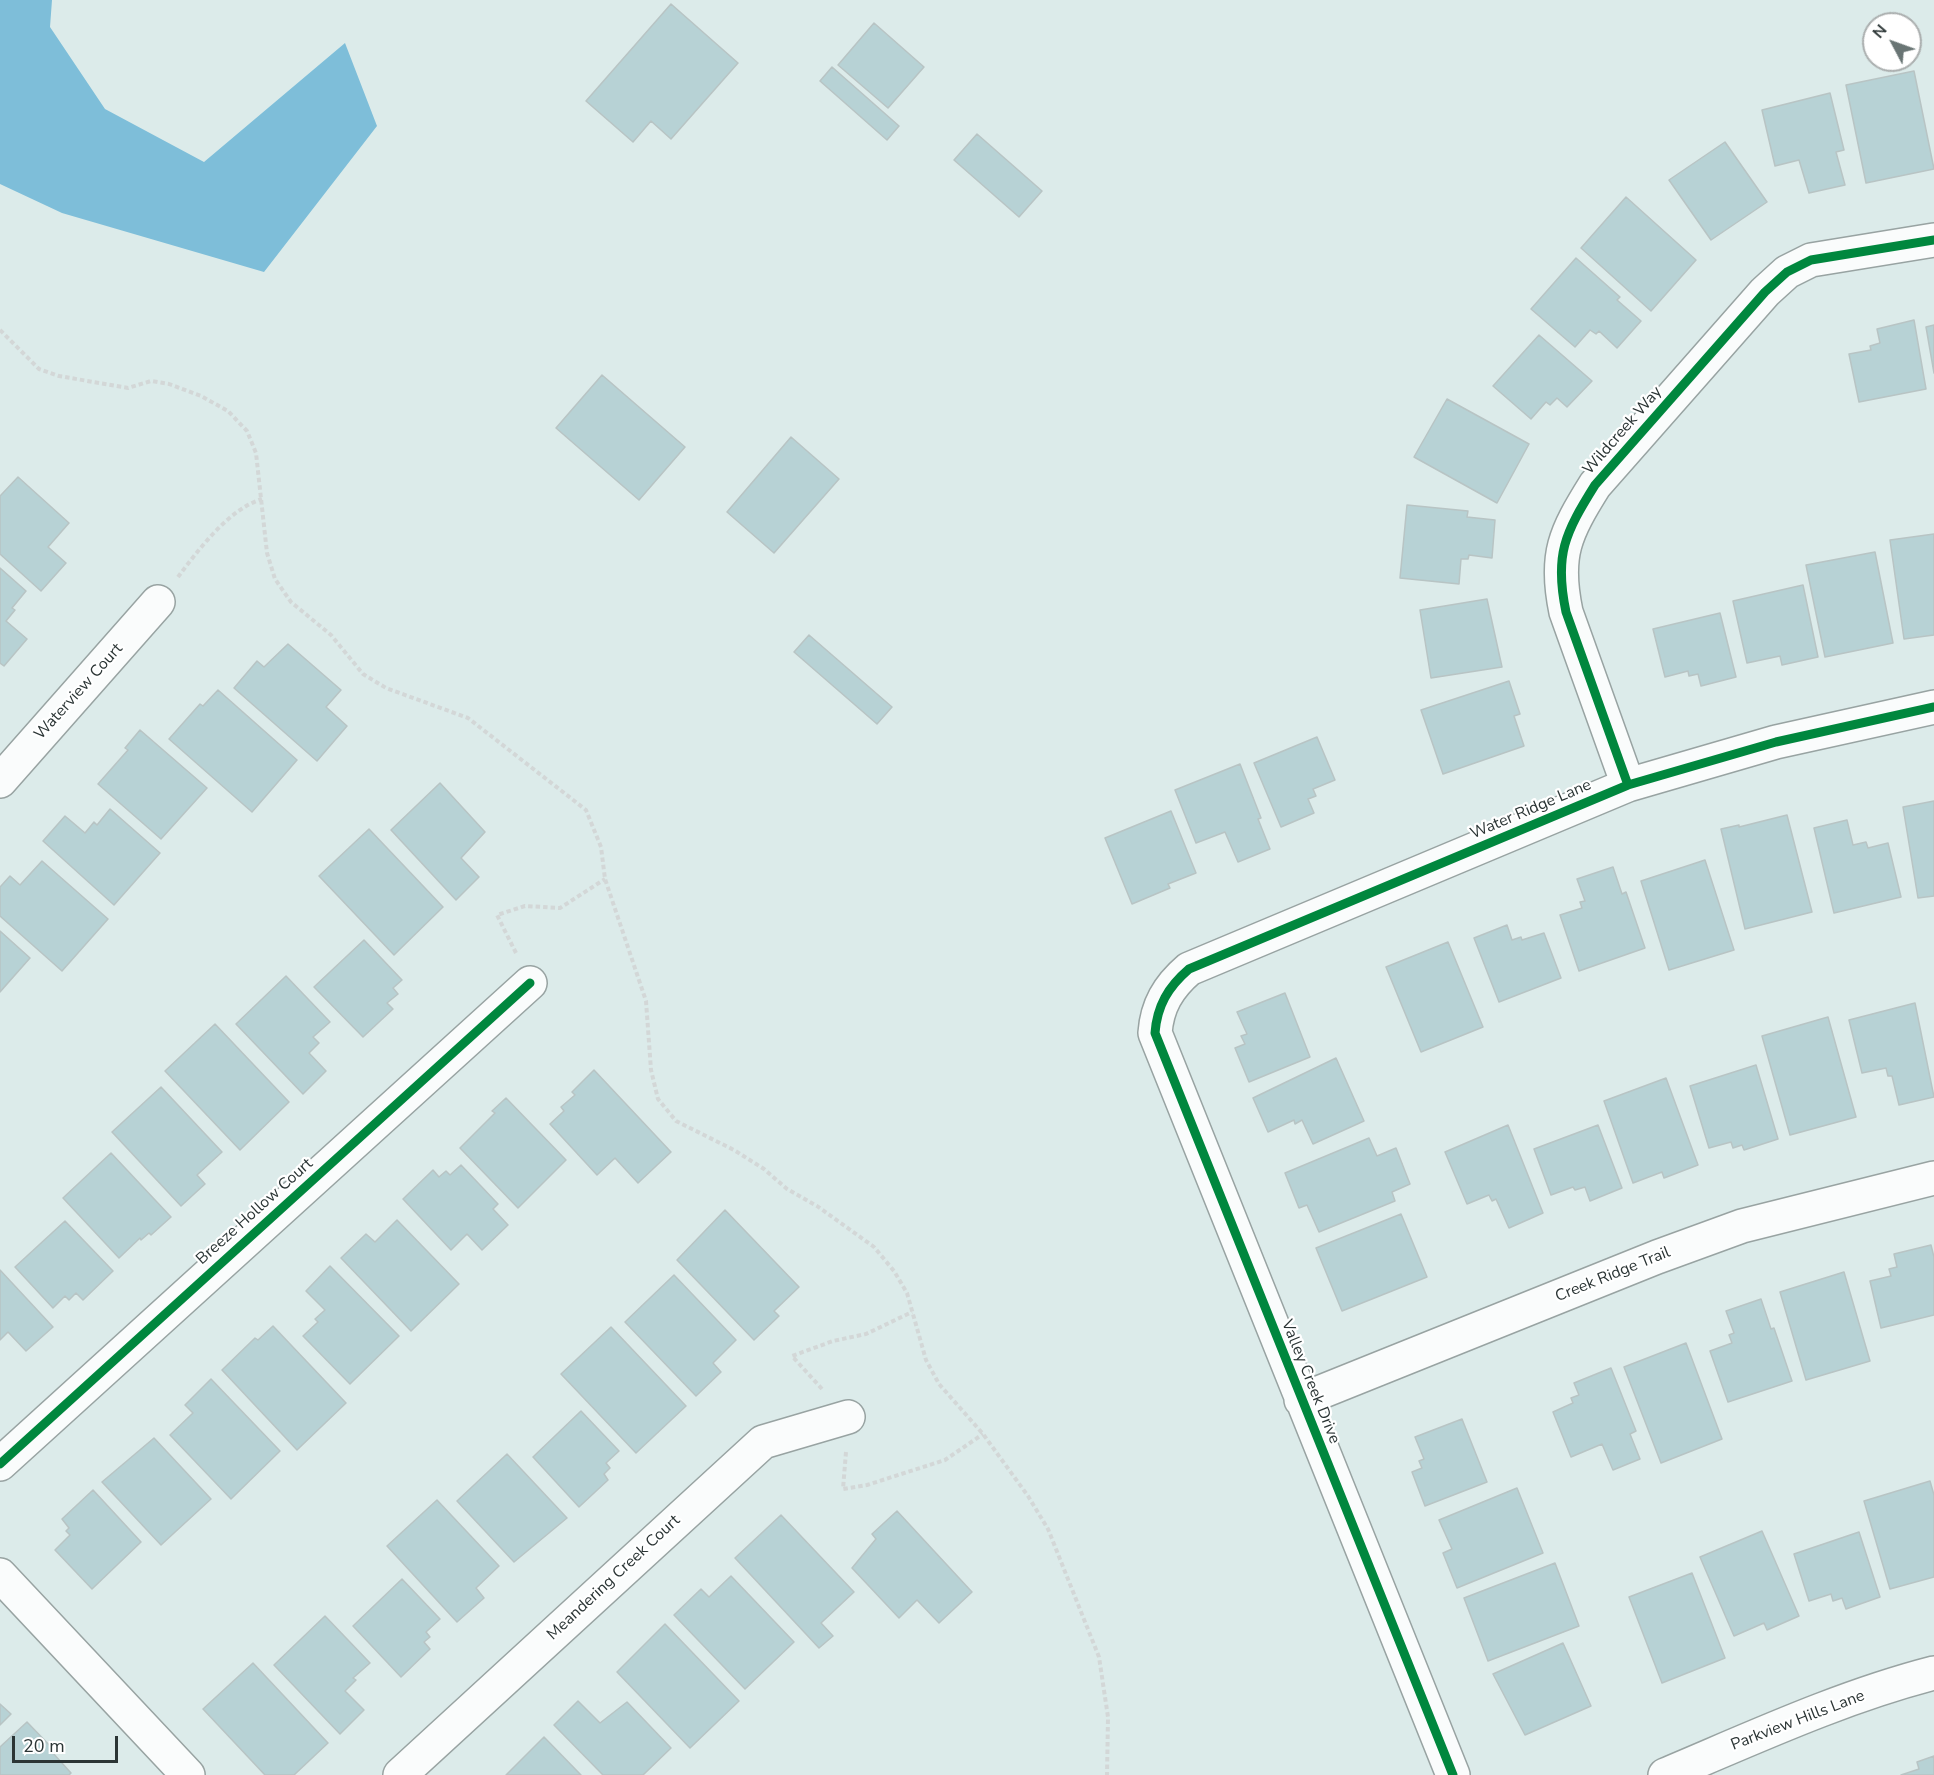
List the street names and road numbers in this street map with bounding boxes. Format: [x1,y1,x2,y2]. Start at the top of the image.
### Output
street label: Wildcreek Way [1579,383,1667,479]
street label: Waterview Court [31,640,127,744]
street label: Water Ridge Lane [1468,776,1594,844]
street label: Breeze Hollow Court [193,1155,317,1269]
street label: Creek Ridge Trail [1553,1243,1673,1307]
street label: Valley Creek Drive [1276,1317,1344,1447]
street label: Meandering Creek Court [543,1511,685,1645]
street label: Parkview Hills Lane [1729,1687,1867,1755]

